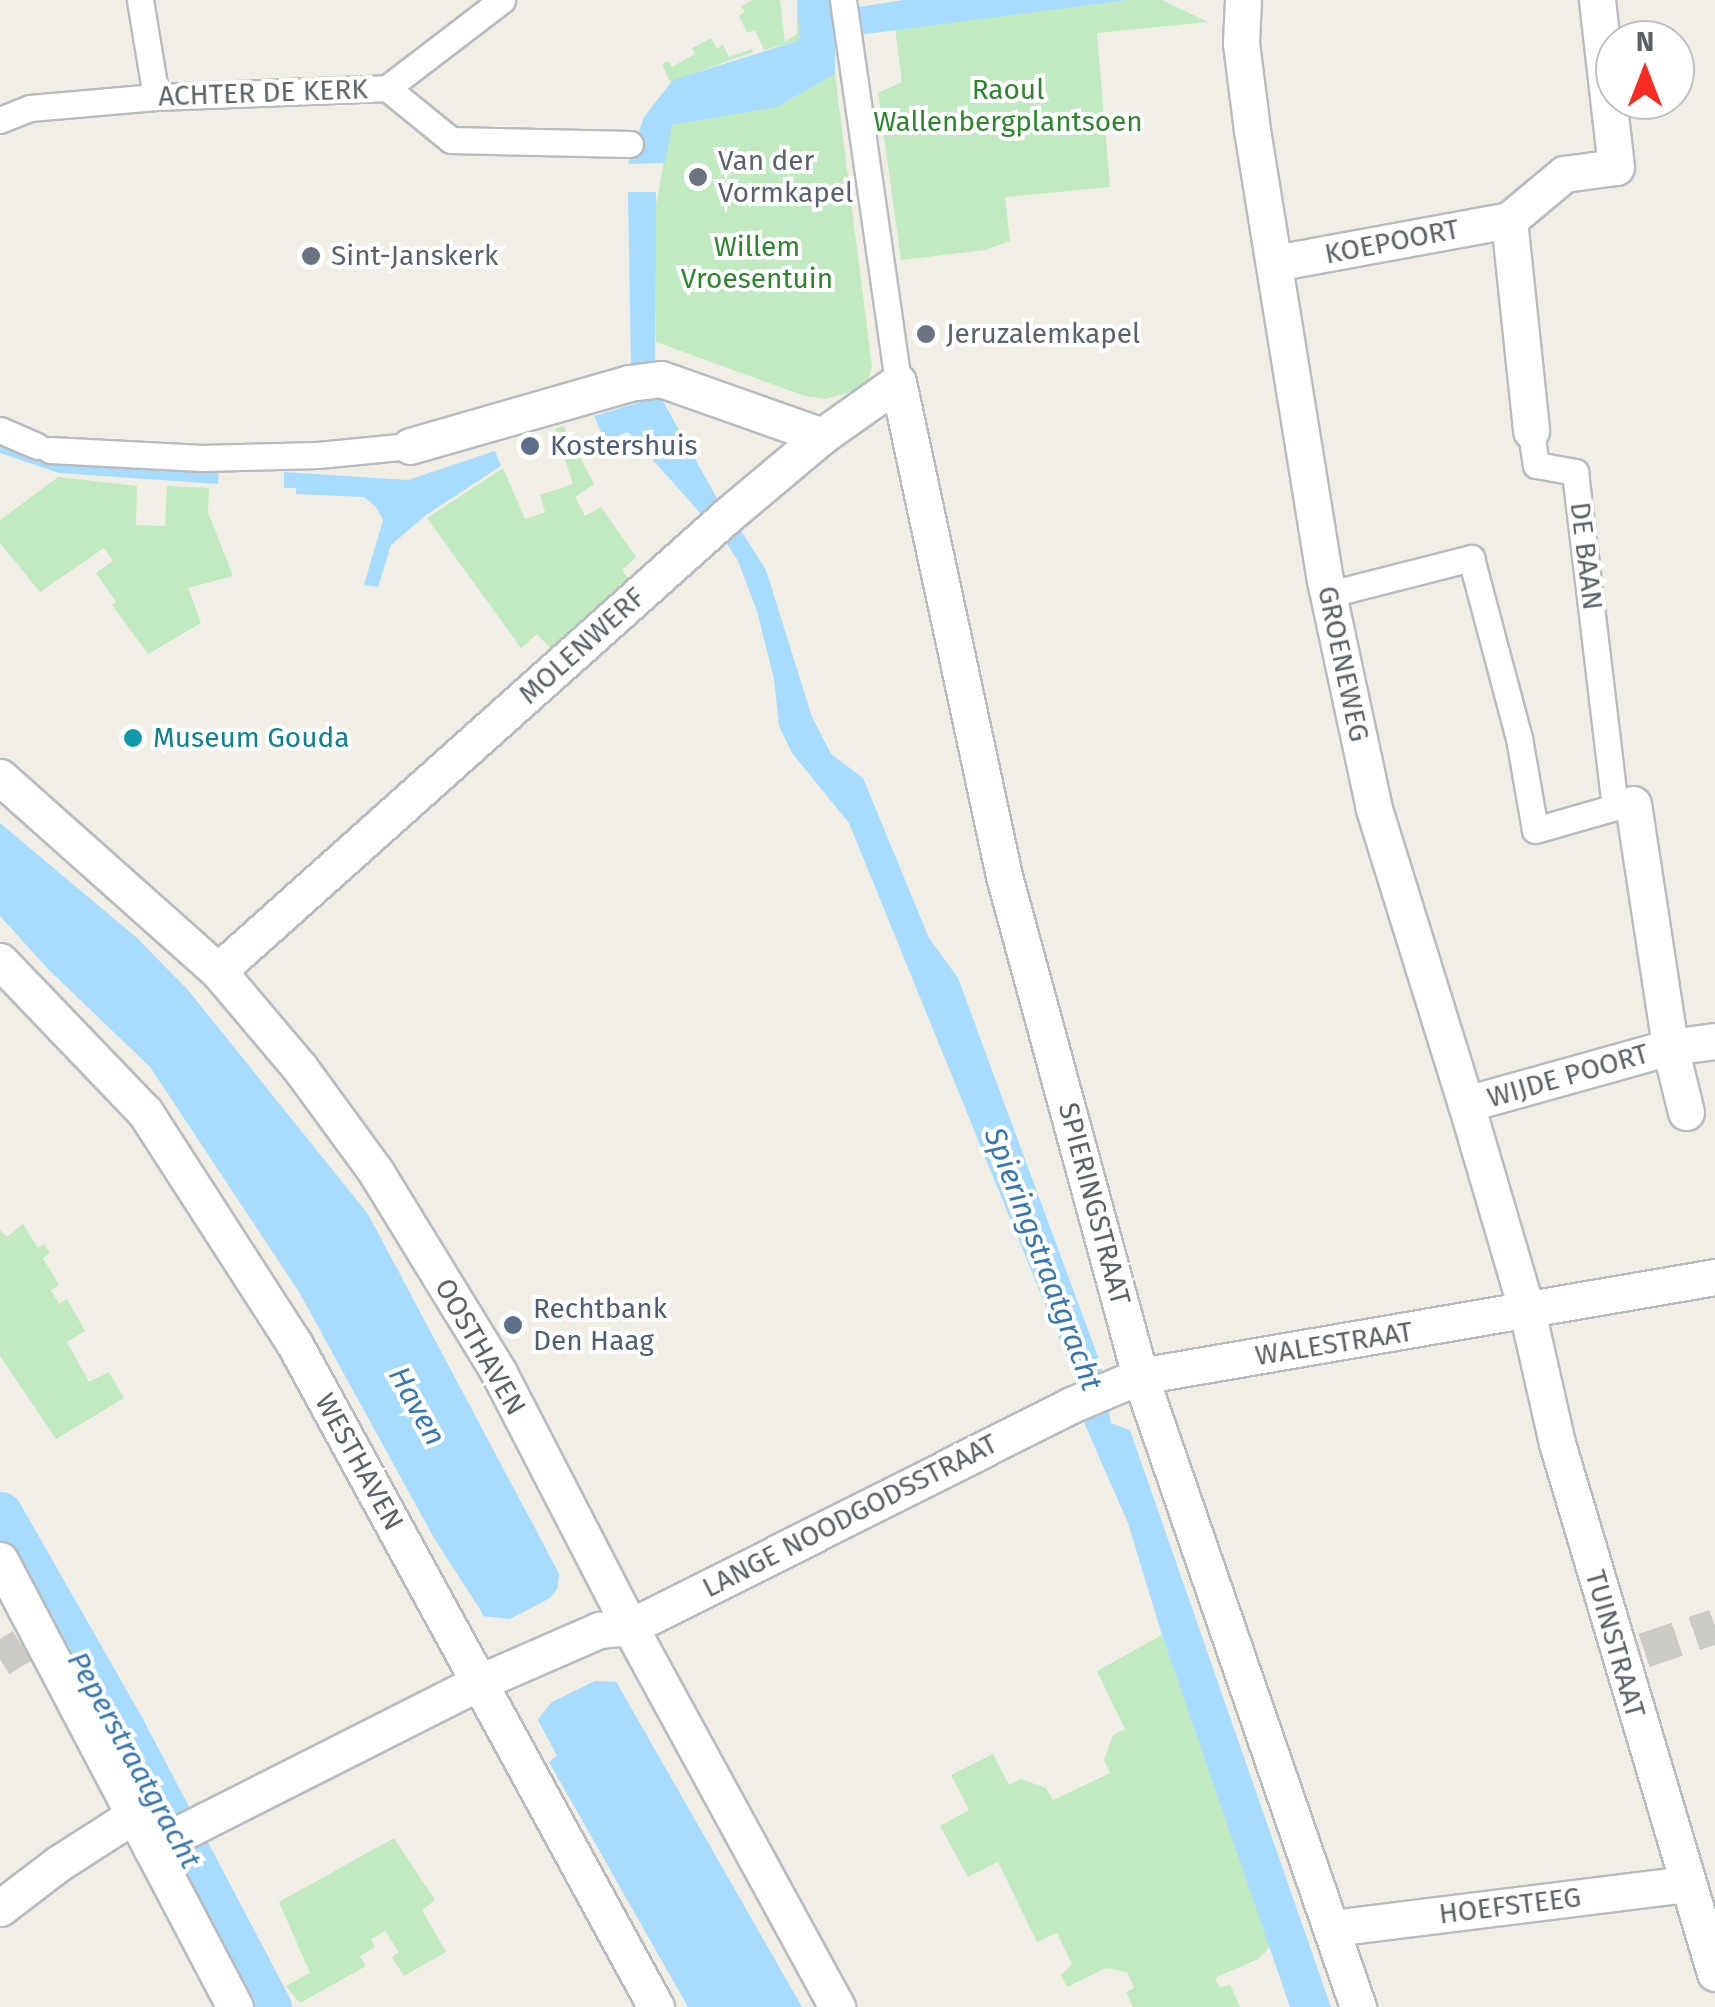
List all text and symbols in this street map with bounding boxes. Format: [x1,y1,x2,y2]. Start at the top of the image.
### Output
north arrow [1595,20,1695,120]
text: N [1636,25,1654,58]
street label: ACHTER DE KERK [158,73,368,113]
park label: Raoul Wallenbergplantsoen [873,73,1143,139]
place label: Van der Vormkapel [718,144,853,210]
marker: Van der Vormkapel [687,166,709,188]
street label: KOEPOORT [1322,213,1462,271]
park label: Willem Vroesentuin [681,230,833,296]
place label: Sint-Janskerk [331,239,498,273]
marker: Sint-Janskerk [300,245,322,267]
place label: Jeruzalemkapel [946,317,1140,351]
marker: Jeruzalemkapel [915,323,937,345]
place label: Kostershuis [550,429,698,463]
marker: Kostershuis [519,435,541,457]
street label: DE BAAN [1563,500,1609,612]
street label: MOLENWERF [512,581,652,711]
street label: GROENEWEG [1310,583,1376,745]
place label: Museum Gouda [153,721,349,755]
marker: Museum Gouda [122,727,144,749]
street label: WIJDE POORT [1483,1037,1653,1115]
street label: SPIERINGSTRAAT [1051,1099,1137,1309]
water label: Spieringstraatgracht [976,1123,1110,1395]
street label: OOSTHAVEN [427,1273,533,1421]
place label: Rechtbank Den Haag [533,1292,667,1358]
marker: Rechtbank Den Haag [502,1314,524,1336]
street label: WALESTRAAT [1253,1315,1415,1373]
water label: Haven [381,1360,453,1452]
street label: WESTHAVEN [308,1388,410,1536]
street label: LANGE NOODGODSSTRAAT [697,1427,1003,1605]
street label: TUINSTRAAT [1578,1566,1652,1722]
water label: Peperstraatgracht [60,1645,208,1875]
street label: HOEFSTEEG [1437,1881,1583,1931]

